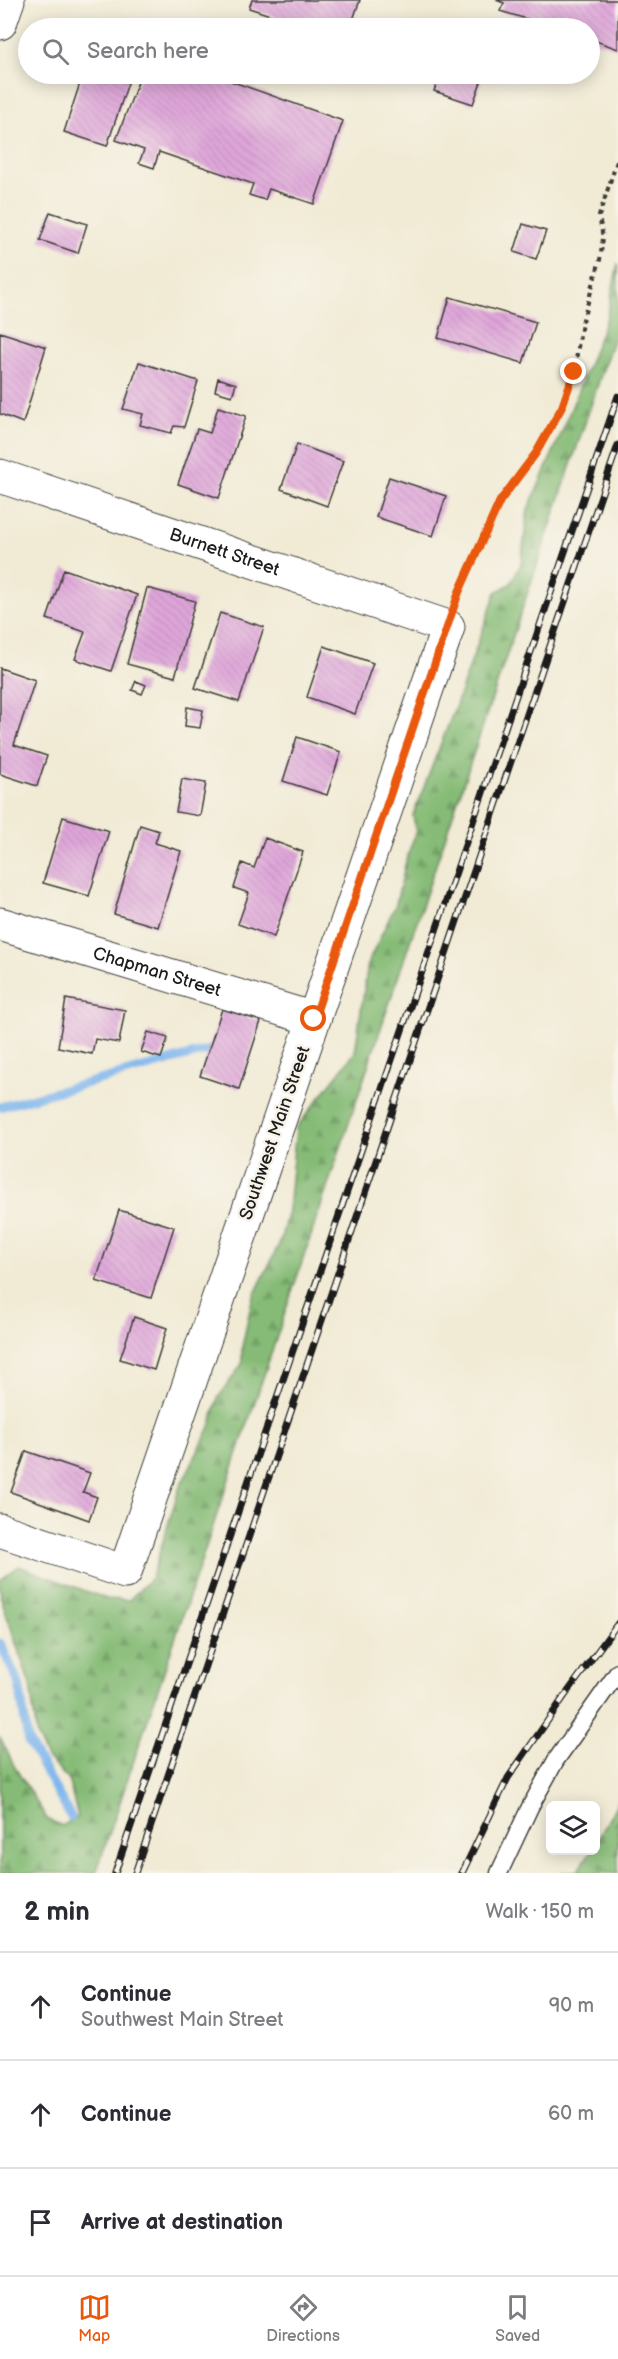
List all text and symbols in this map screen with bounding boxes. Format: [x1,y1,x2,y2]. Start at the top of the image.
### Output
search box [18,18,600,84]
icon: search [39,35,72,68]
text: Search here [87,38,209,65]
route end [560,358,586,384]
street label: Burnett Street [167,523,283,580]
street label: Chapman Street [90,942,224,1001]
route start [300,1005,326,1031]
street label: Southwest Main Street [235,1043,315,1223]
map controls [546,1801,600,1855]
button: layers [546,1801,600,1855]
text: 2 min [24,1897,90,1928]
text: Walk · 150 m [485,1900,594,1924]
text: Continue [81,1981,171,2008]
icon: ahead [24,1990,57,2023]
text: 90 m [549,1994,594,2018]
text: Southwest Main Street [81,2008,283,2032]
icon: ahead [24,2098,57,2131]
text: Continue [81,2101,171,2128]
text: 60 m [548,2102,594,2126]
icon: arrive [24,2206,57,2239]
text: Arrive at destination [81,2209,283,2236]
tab: Map [78,2291,111,2346]
tab: Directions [266,2291,340,2346]
tab: Saved [495,2291,540,2346]

